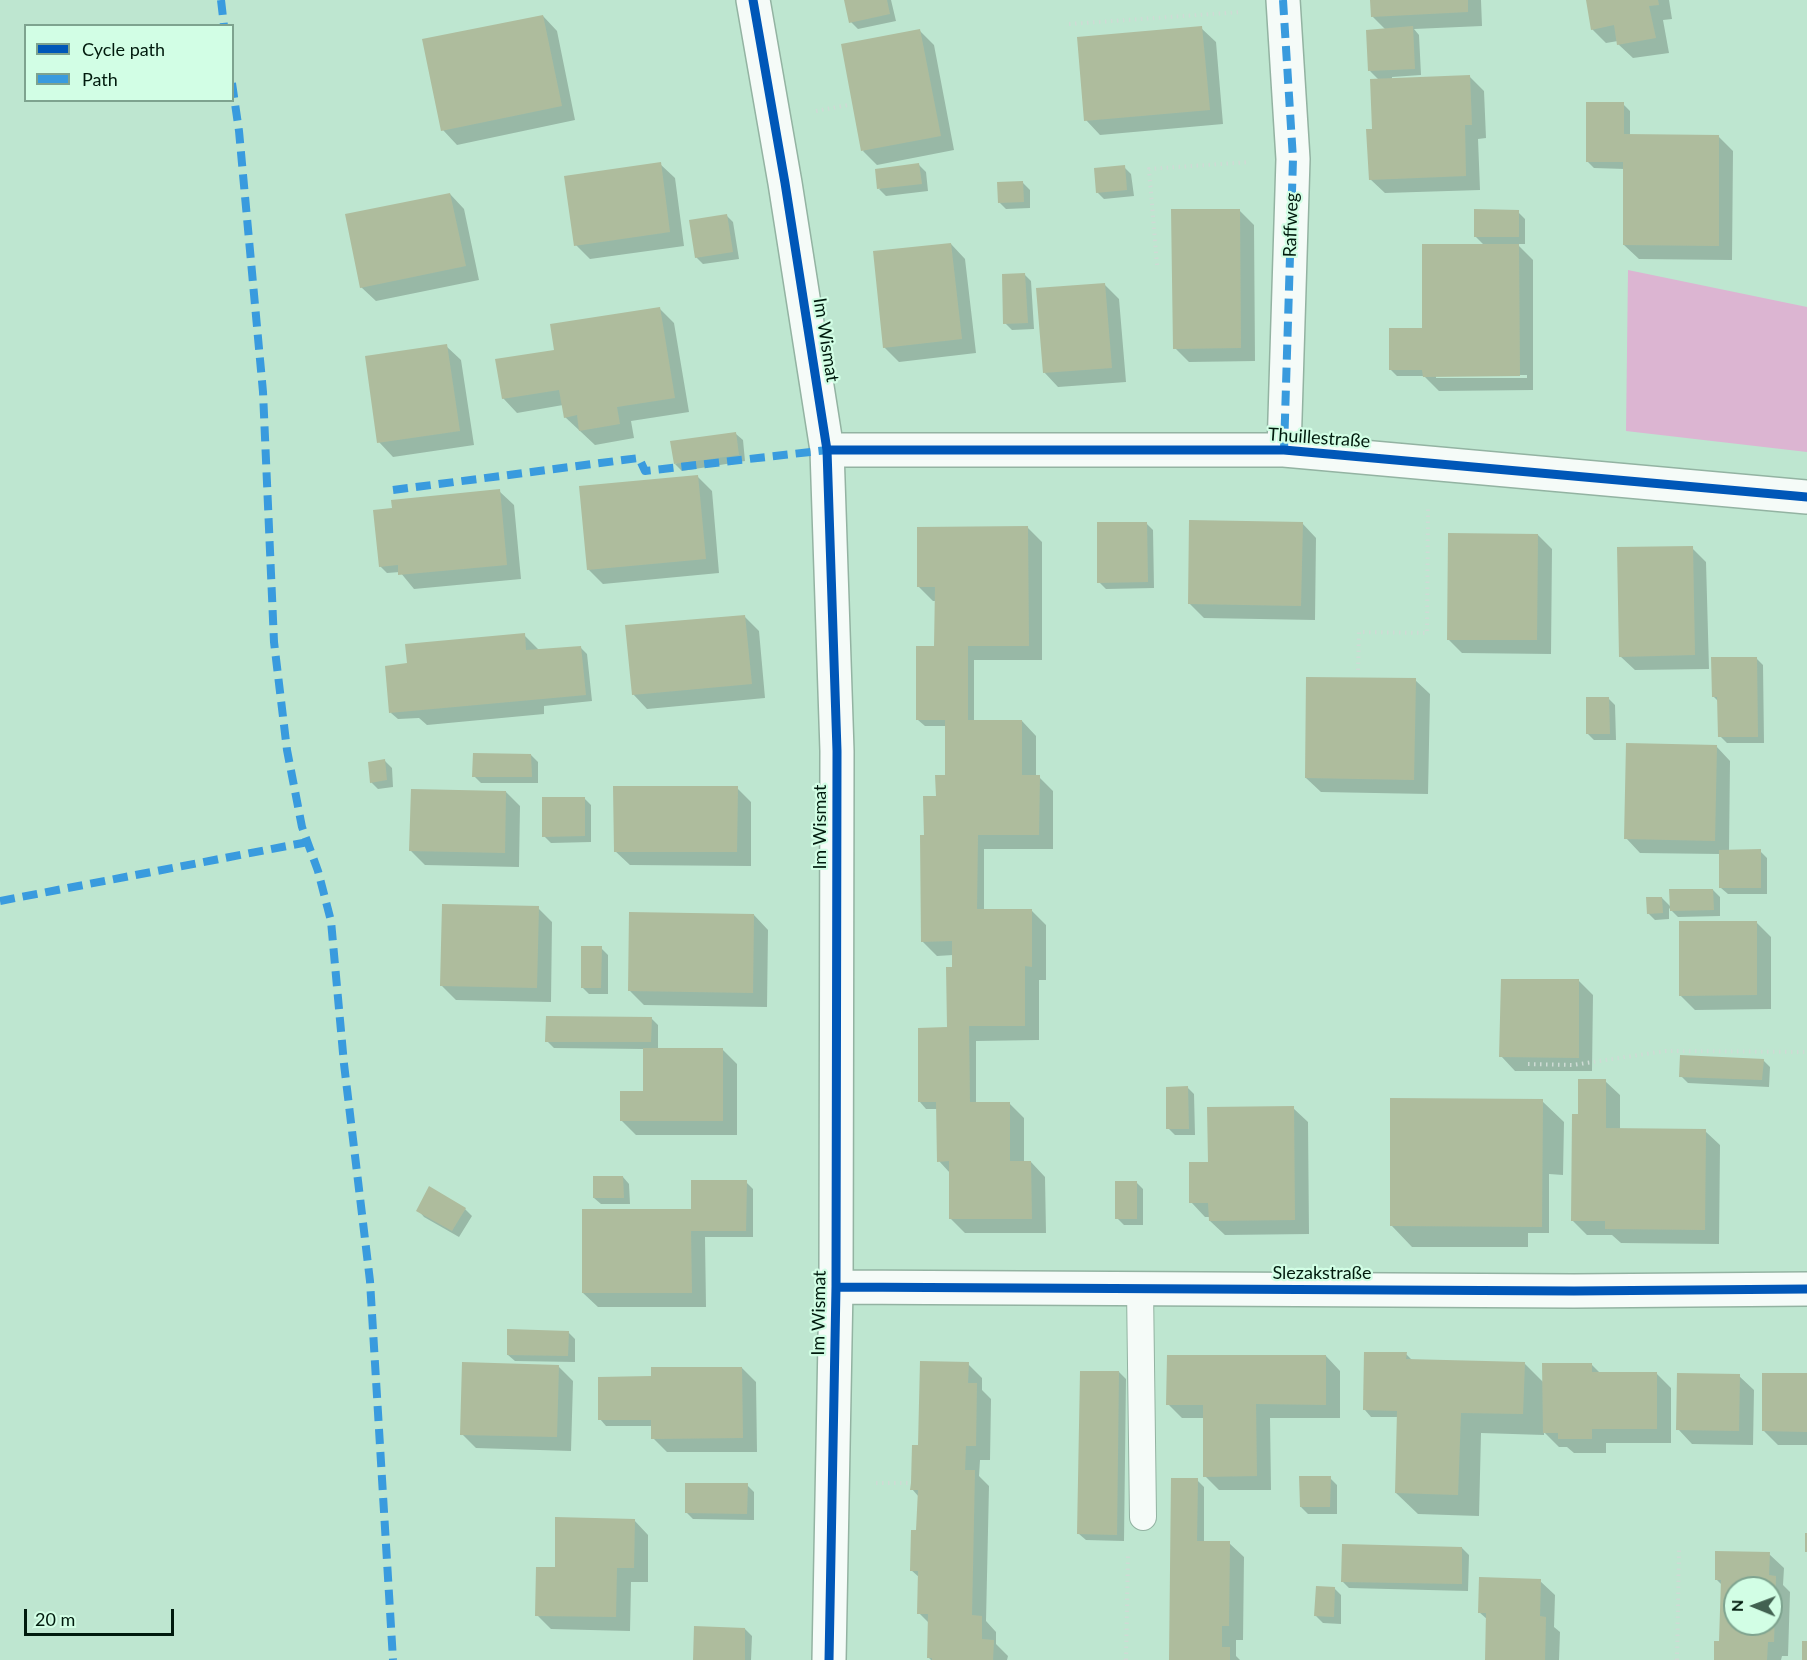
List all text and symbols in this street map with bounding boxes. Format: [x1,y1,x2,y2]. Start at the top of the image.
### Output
legend [24,24,234,102]
text: Cycle path [82,38,165,60]
text: Path [82,68,118,90]
street label: Raffweg [1279,192,1303,258]
street label: Im Wismat [809,296,843,384]
street label: Thuillestraße [1267,424,1371,452]
street label: Im Wismat [809,784,831,870]
street label: Slezakstraße [1272,1262,1372,1284]
street label: Im Wismat [807,1270,831,1356]
north arrow [1723,1576,1783,1636]
scale bar [27,1597,177,1635]
text: N [1727,1599,1746,1612]
text: 20 m [35,1608,75,1630]

